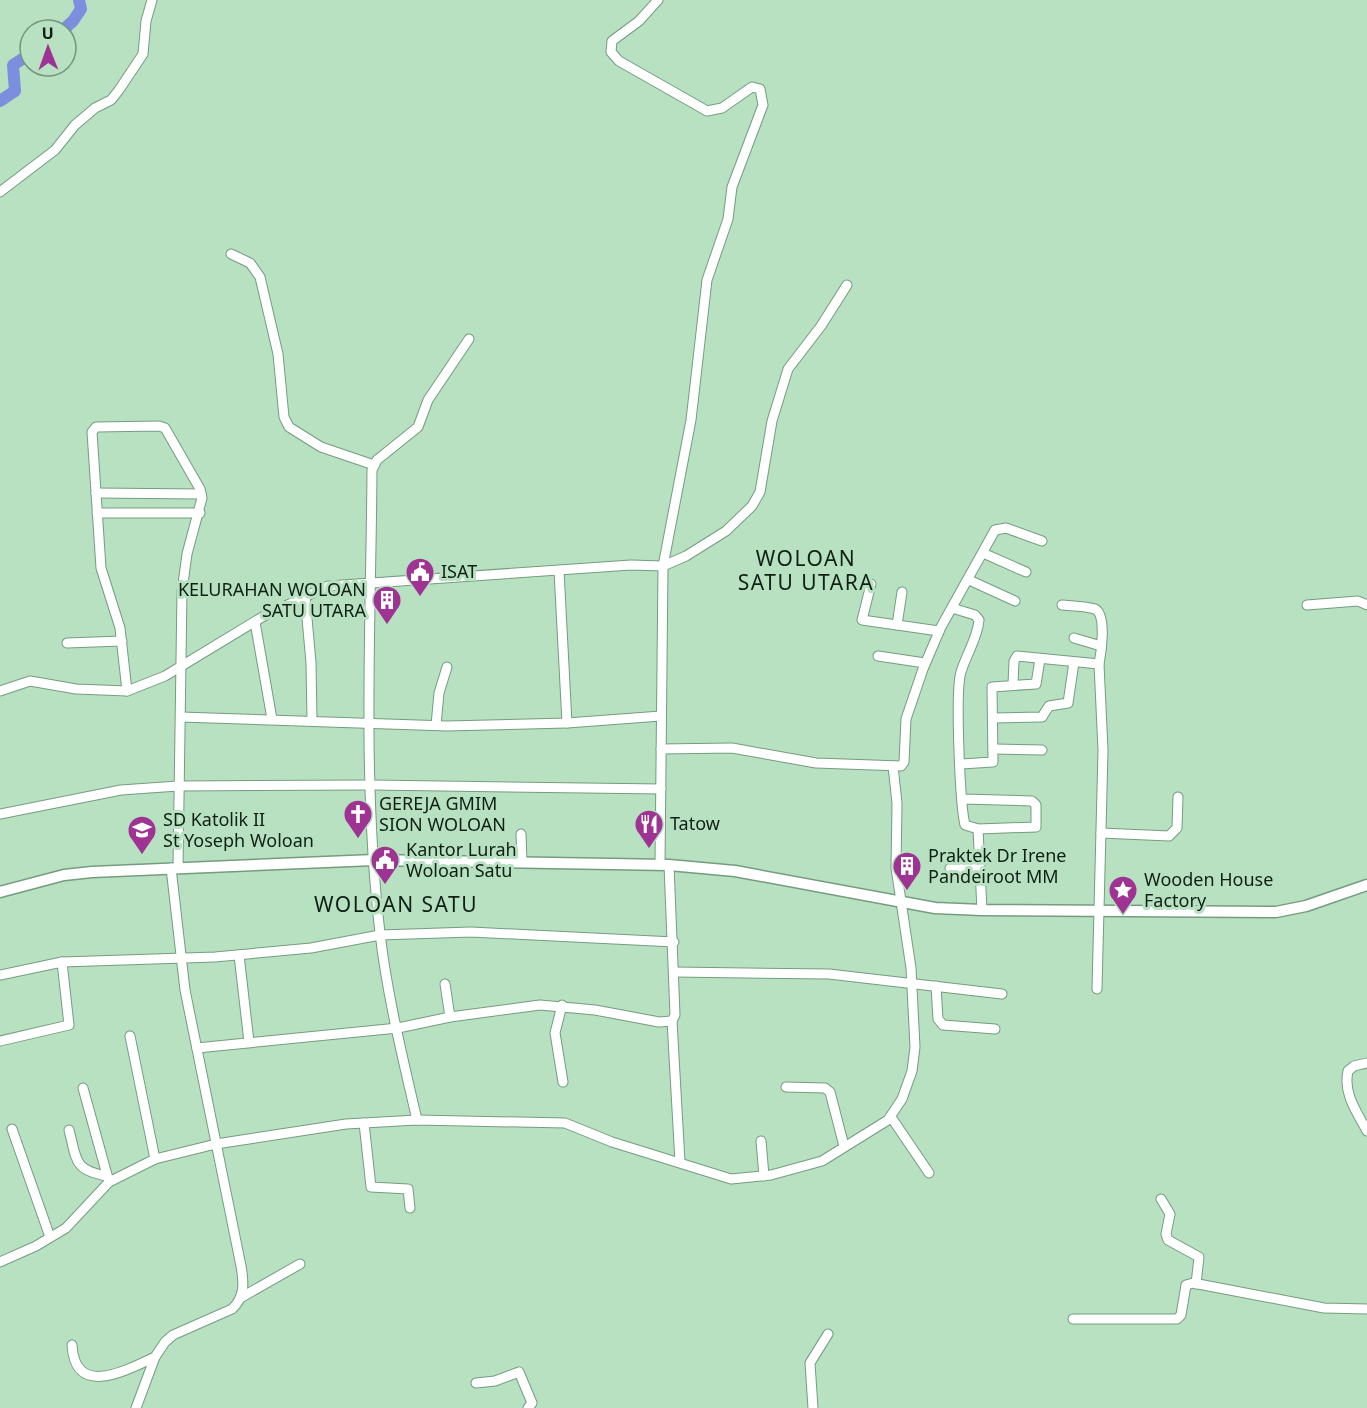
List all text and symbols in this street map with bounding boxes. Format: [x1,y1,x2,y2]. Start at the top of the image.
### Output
north arrow [18,18,78,78]
text: U [41,22,54,44]
district label: WOLOAN SATU UTARA [738,544,874,596]
public building icon: ISAT [404,556,436,598]
place label: ISAT [441,559,477,583]
place label: KELURAHAN WOLOAN SATU UTARA [178,577,366,622]
building icon: KELURAHAN WOLOAN SATU UTARA [371,584,403,626]
place label: GEREJA GMIM SION WOLOAN [379,791,506,836]
church icon: GEREJA GMIM SION WOLOAN [342,798,374,840]
place label: SD Katolik II St Yoseph Woloan [163,807,314,852]
restaurant icon: Tatow [633,808,665,850]
place label: Tatow [670,811,720,835]
school or university icon: SD Katolik II St Yoseph Woloan [126,814,158,856]
place label: Kantor Lurah Woloan Satu [406,837,517,882]
place label: Praktek Dr Irene Pandeiroot MM [928,843,1066,888]
public building icon: Kantor Lurah Woloan Satu [369,844,401,886]
building icon: Praktek Dr Irene Pandeiroot MM [891,850,923,892]
place label: Wooden House Factory [1144,867,1273,912]
place icon: Wooden House Factory [1107,874,1139,916]
district label: WOLOAN SATU [314,890,478,918]

